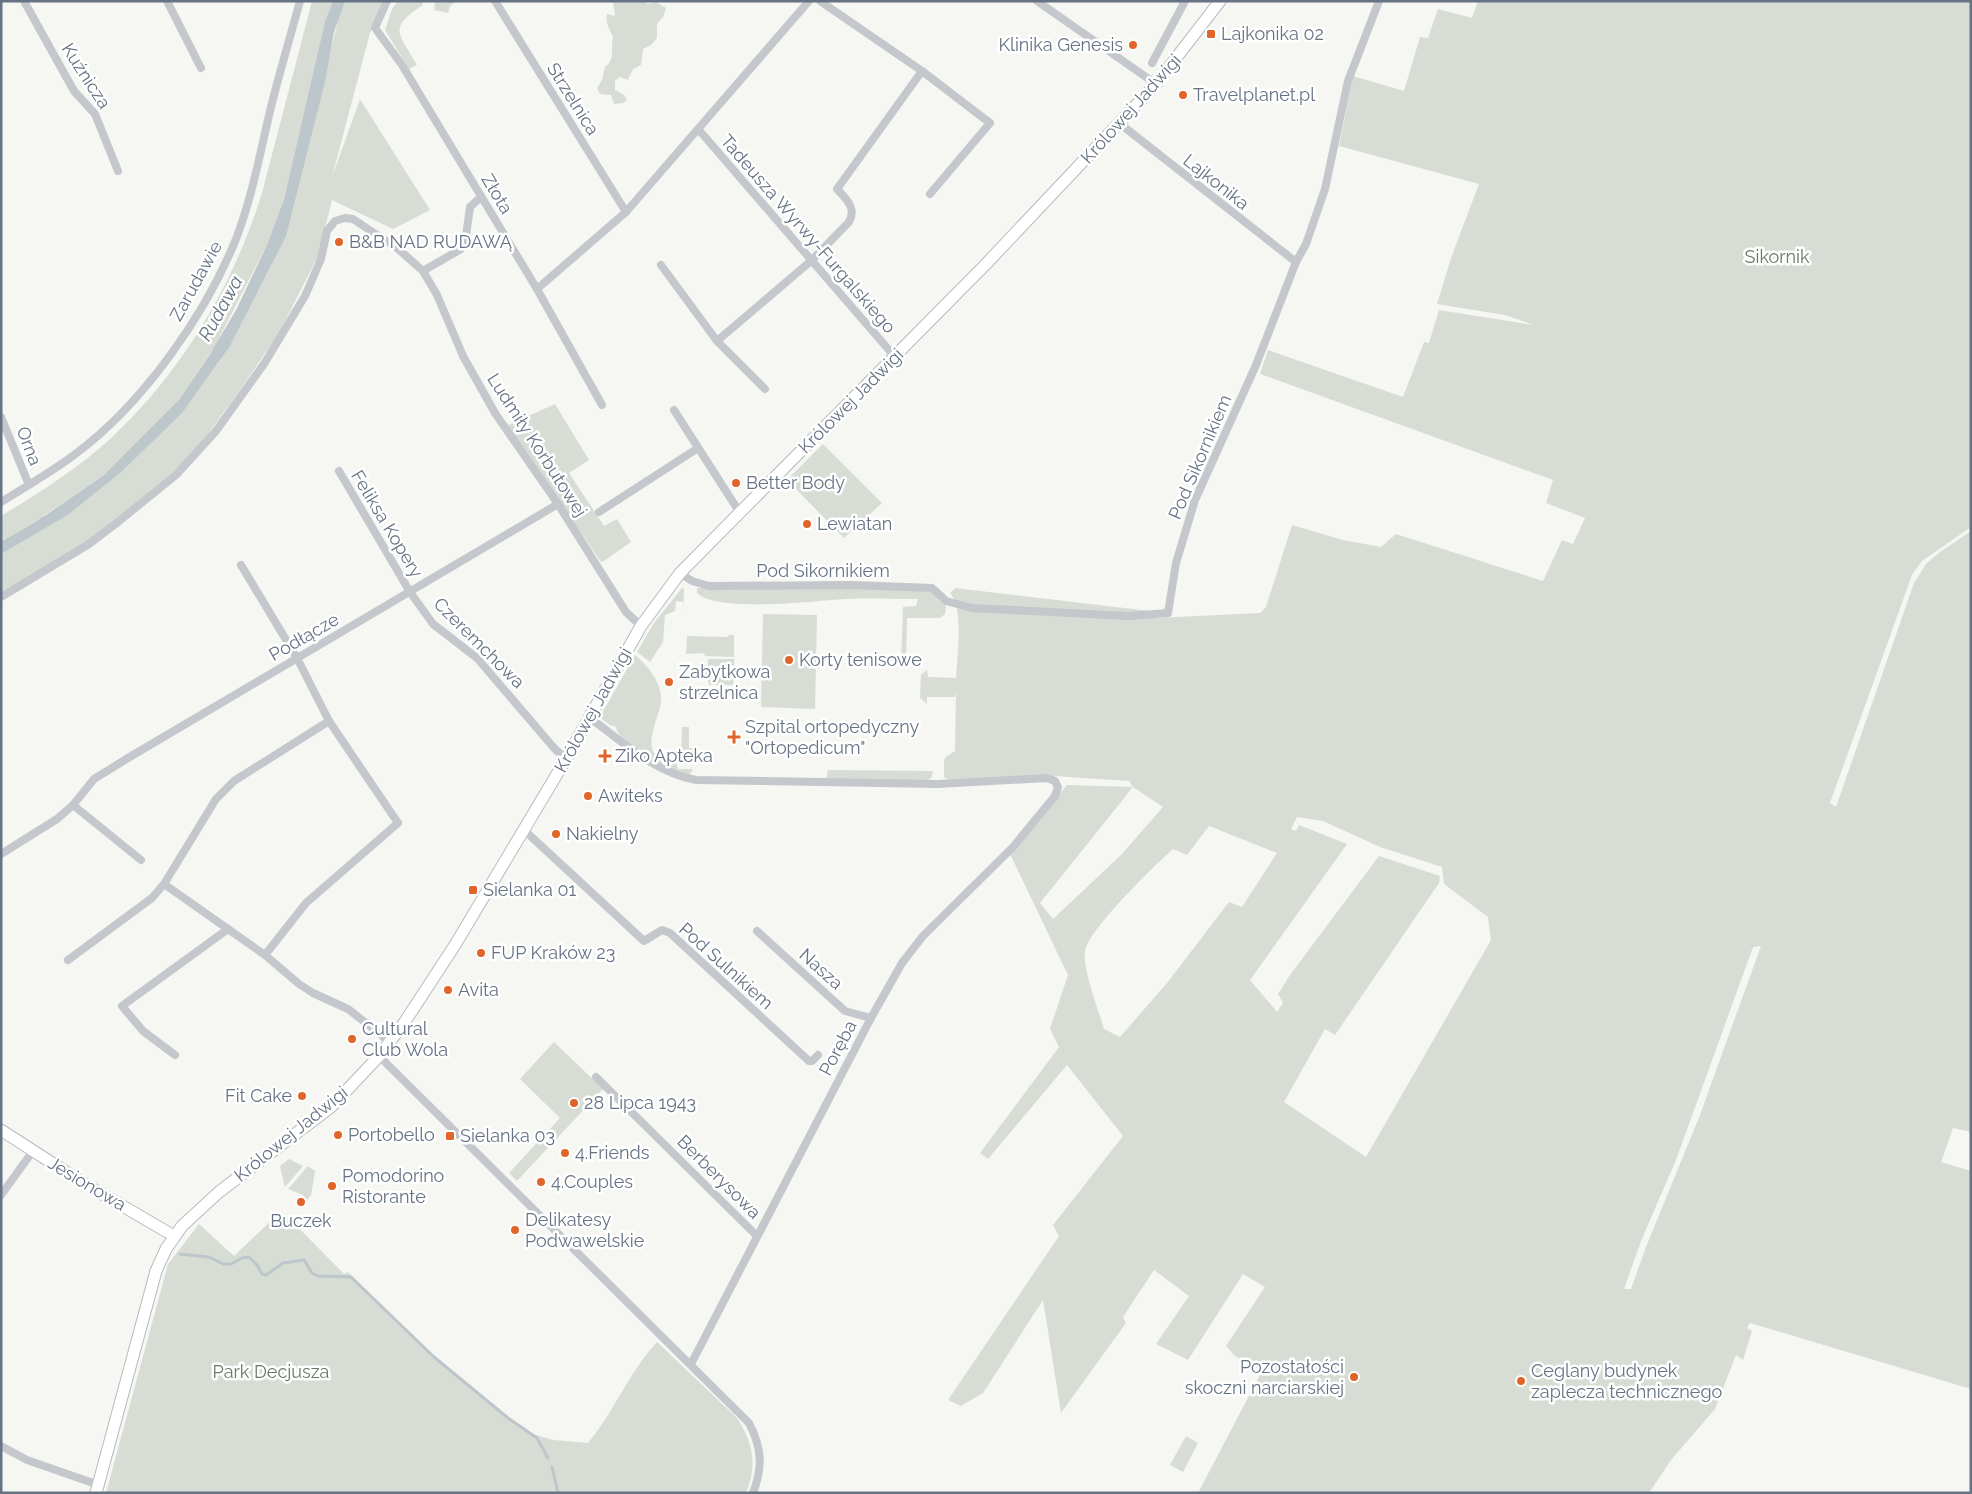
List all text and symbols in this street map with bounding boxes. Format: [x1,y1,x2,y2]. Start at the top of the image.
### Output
place label: Lajkonika 02 [1221,23,1324,44]
marker: Lajkonika 02 [1205,28,1217,40]
place label: Klinika Genesis [998,34,1123,55]
street label: Kuźnicza [58,39,115,112]
marker: Klinika Genesis [1127,39,1139,51]
street label: Królowej Jadwigi [1076,50,1185,168]
street label: Strzelnica [543,59,604,139]
place label: Travelplanet.pl [1193,84,1315,105]
marker: Travelplanet.pl [1177,89,1189,101]
street label: Tadeusza Wyrwy-Furgalskiego [716,130,901,337]
street label: Lajkonika [1179,149,1253,214]
street label: Złota [477,170,518,218]
place label: B&B NAD RUDAWĄ [349,231,512,252]
marker: B&B NAD RUDAWĄ [333,236,345,248]
street label: Zarudawie [165,237,226,324]
park label: Sikornik [1745,246,1810,267]
water label: Rudawa [193,272,247,344]
street label: Królowej Jadwigi [794,344,907,457]
street label: Ludmiły Korbutowej [483,369,592,520]
street label: Pod Sikornikiem [1164,391,1235,522]
street label: Orna [12,423,46,468]
street label: Feliksa Kopery [347,466,428,581]
place label: Better Body [746,472,845,493]
marker: Better Body [730,477,742,489]
place label: Lewiatan [817,513,892,534]
marker: Lewiatan [801,518,813,530]
street label: Pod Sikornikiem [756,560,890,581]
street label: Czeremchowa [430,593,529,692]
street label: Podłącze [265,608,343,665]
street label: Królowej Jadwigi [550,644,636,776]
place label: Korty tenisowe [799,649,922,670]
marker: Korty tenisowe [783,654,795,666]
place label: Zabytkowa strzelnica [679,661,770,703]
marker: Zabytkowa strzelnica [663,676,675,688]
place label: Szpital ortopedyczny "Ortopedicum" [745,716,920,758]
marker: Szpital ortopedyczny "Ortopedicum" [727,730,741,744]
place label: Ziko Apteka [615,745,713,766]
marker: Ziko Apteka [599,750,611,762]
place label: Awiteks [598,785,663,806]
marker: Awiteks [582,790,594,802]
place label: Nakielny [566,823,639,844]
marker: Nakielny [550,828,562,840]
place label: Sielanka 01 [483,879,577,900]
marker: Sielanka 01 [467,884,479,896]
street label: Pod Sulnikiem [675,918,778,1013]
place label: FUP Kraków 23 [491,942,615,963]
street label: Nasza [795,944,847,993]
marker: FUP Kraków 23 [475,947,487,959]
place label: Avita [458,979,499,1000]
marker: Avita [442,984,454,996]
street label: Poręba [814,1017,861,1079]
place label: Cultural Club Wola [362,1018,448,1060]
marker: Cultural Club Wola [346,1033,358,1045]
street label: Królowej Jadwigi [230,1081,352,1186]
place label: Fit Cake [225,1085,292,1106]
marker: Fit Cake [296,1090,308,1102]
place label: 28 Lipca 1943 [584,1092,696,1113]
marker: 28 Lipca 1943 [568,1097,580,1109]
place label: Portobello [348,1124,435,1145]
place label: Sielanka 03 [460,1125,555,1146]
marker: Portobello [332,1129,344,1141]
marker: Sielanka 03 [444,1130,456,1142]
street label: Berberysowa [673,1130,766,1223]
place label: 4.Friends [575,1142,650,1163]
marker: 4.Friends [559,1147,571,1159]
street label: Jesionowa [44,1152,130,1215]
place label: Pomodorino Ristorante [342,1165,445,1207]
place label: 4.Couples [551,1171,633,1192]
marker: 4.Couples [535,1176,547,1188]
marker: Pomodorino Ristorante [326,1180,338,1192]
marker: Buczek [295,1196,307,1208]
place label: Delikatesy Podwawelskie [525,1209,645,1251]
place label: Buczek [270,1210,332,1231]
marker: Delikatesy Podwawelskie [509,1224,521,1236]
place label: Pozostałości skoczni narciarskiej [1185,1356,1344,1398]
place label: Ceglany budynek zaplecza technicznego [1531,1360,1723,1402]
park label: Park Decjusza [213,1361,329,1382]
marker: Pozostałości skoczni narciarskiej [1348,1371,1360,1383]
marker: Ceglany budynek zaplecza technicznego [1515,1375,1527,1387]

